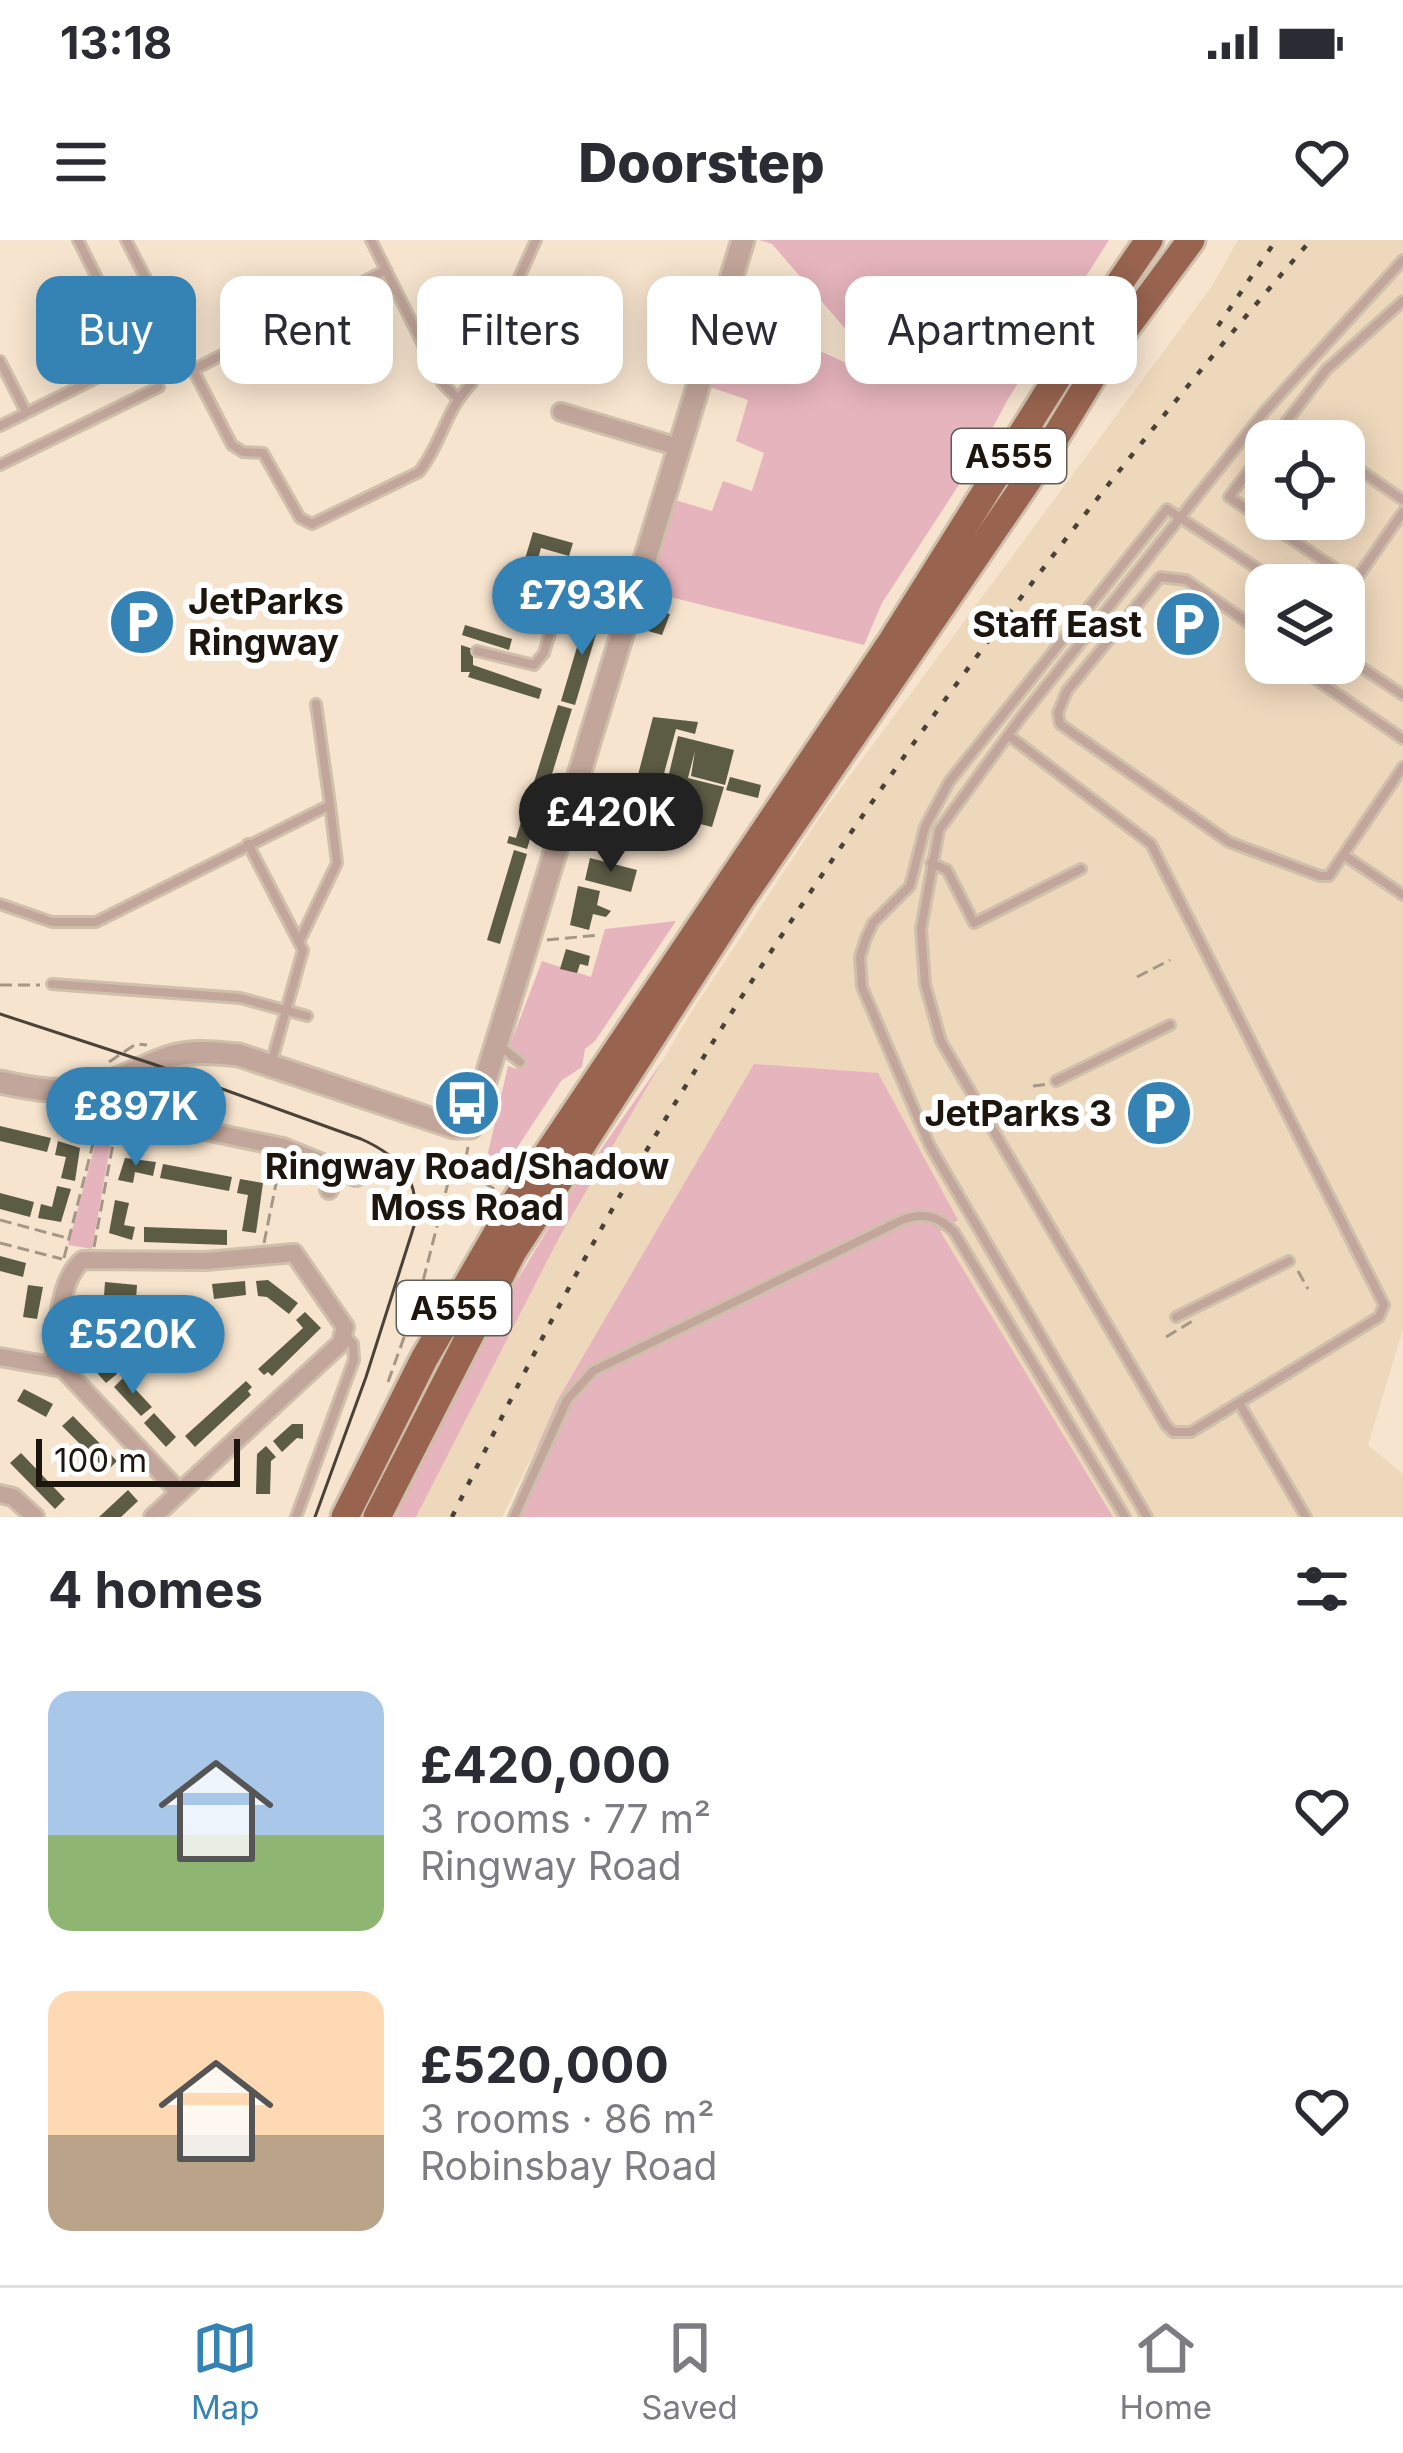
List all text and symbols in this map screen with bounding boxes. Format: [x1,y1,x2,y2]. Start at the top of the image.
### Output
text: 13:18 [60,15,172,70]
icon: menu [48,129,114,195]
icon: heart [1289,129,1355,195]
text: Doorstep [578,130,825,195]
chip: Buy [36,276,196,384]
chip: Rent [220,276,393,384]
chip: Filters [417,276,623,384]
chip: New [647,276,821,384]
chip: Apartment [845,276,1137,384]
map controls [1245,420,1365,684]
button: locate [1245,420,1365,540]
road number: A555 [952,429,1066,483]
pin: £793K [498,556,666,658]
button: layers [1245,564,1365,684]
text: £793K [519,571,645,618]
place label: JetParks Ringway [188,579,344,664]
parking icon: JetParks Ringway [107,587,177,657]
parking icon: Staff East [1153,589,1223,659]
place label: Staff East [972,602,1142,646]
pin: £420K [527,773,695,875]
text: £420K [546,788,676,835]
pin: £897K [52,1067,220,1169]
bus stop icon: Ringway Road/Shadow Moss Road [432,1068,502,1138]
parking icon: JetParks 3 [1124,1078,1194,1148]
text: £897K [73,1082,199,1129]
place label: JetParks 3 [924,1091,1112,1135]
place label: Ringway Road/Shadow Moss Road [265,1144,670,1229]
road number: A555 [397,1281,511,1335]
pin: £520K [49,1295,217,1397]
text: £520K [69,1310,197,1357]
scale bar [36,1433,240,1486]
text: 100 m [54,1440,147,1480]
icon: filters [1289,1556,1355,1622]
text: 4 homes [48,1559,263,1620]
text: £420,000 [420,1734,671,1795]
icon: home [144,1739,288,1883]
icon: heart [1289,1778,1355,1844]
text: 3 rooms · 77 m² [420,1795,711,1842]
text: Ringway Road [420,1842,682,1889]
text: £520,000 [420,2034,669,2095]
icon: home [144,2039,288,2183]
icon: heart [1289,2078,1355,2144]
text: 3 rooms · 86 m² [420,2095,714,2142]
text: Robinsbay Road [420,2142,717,2189]
tab: Map [191,2315,259,2427]
tab: Saved [641,2315,738,2427]
tab: Home [1120,2315,1212,2427]

